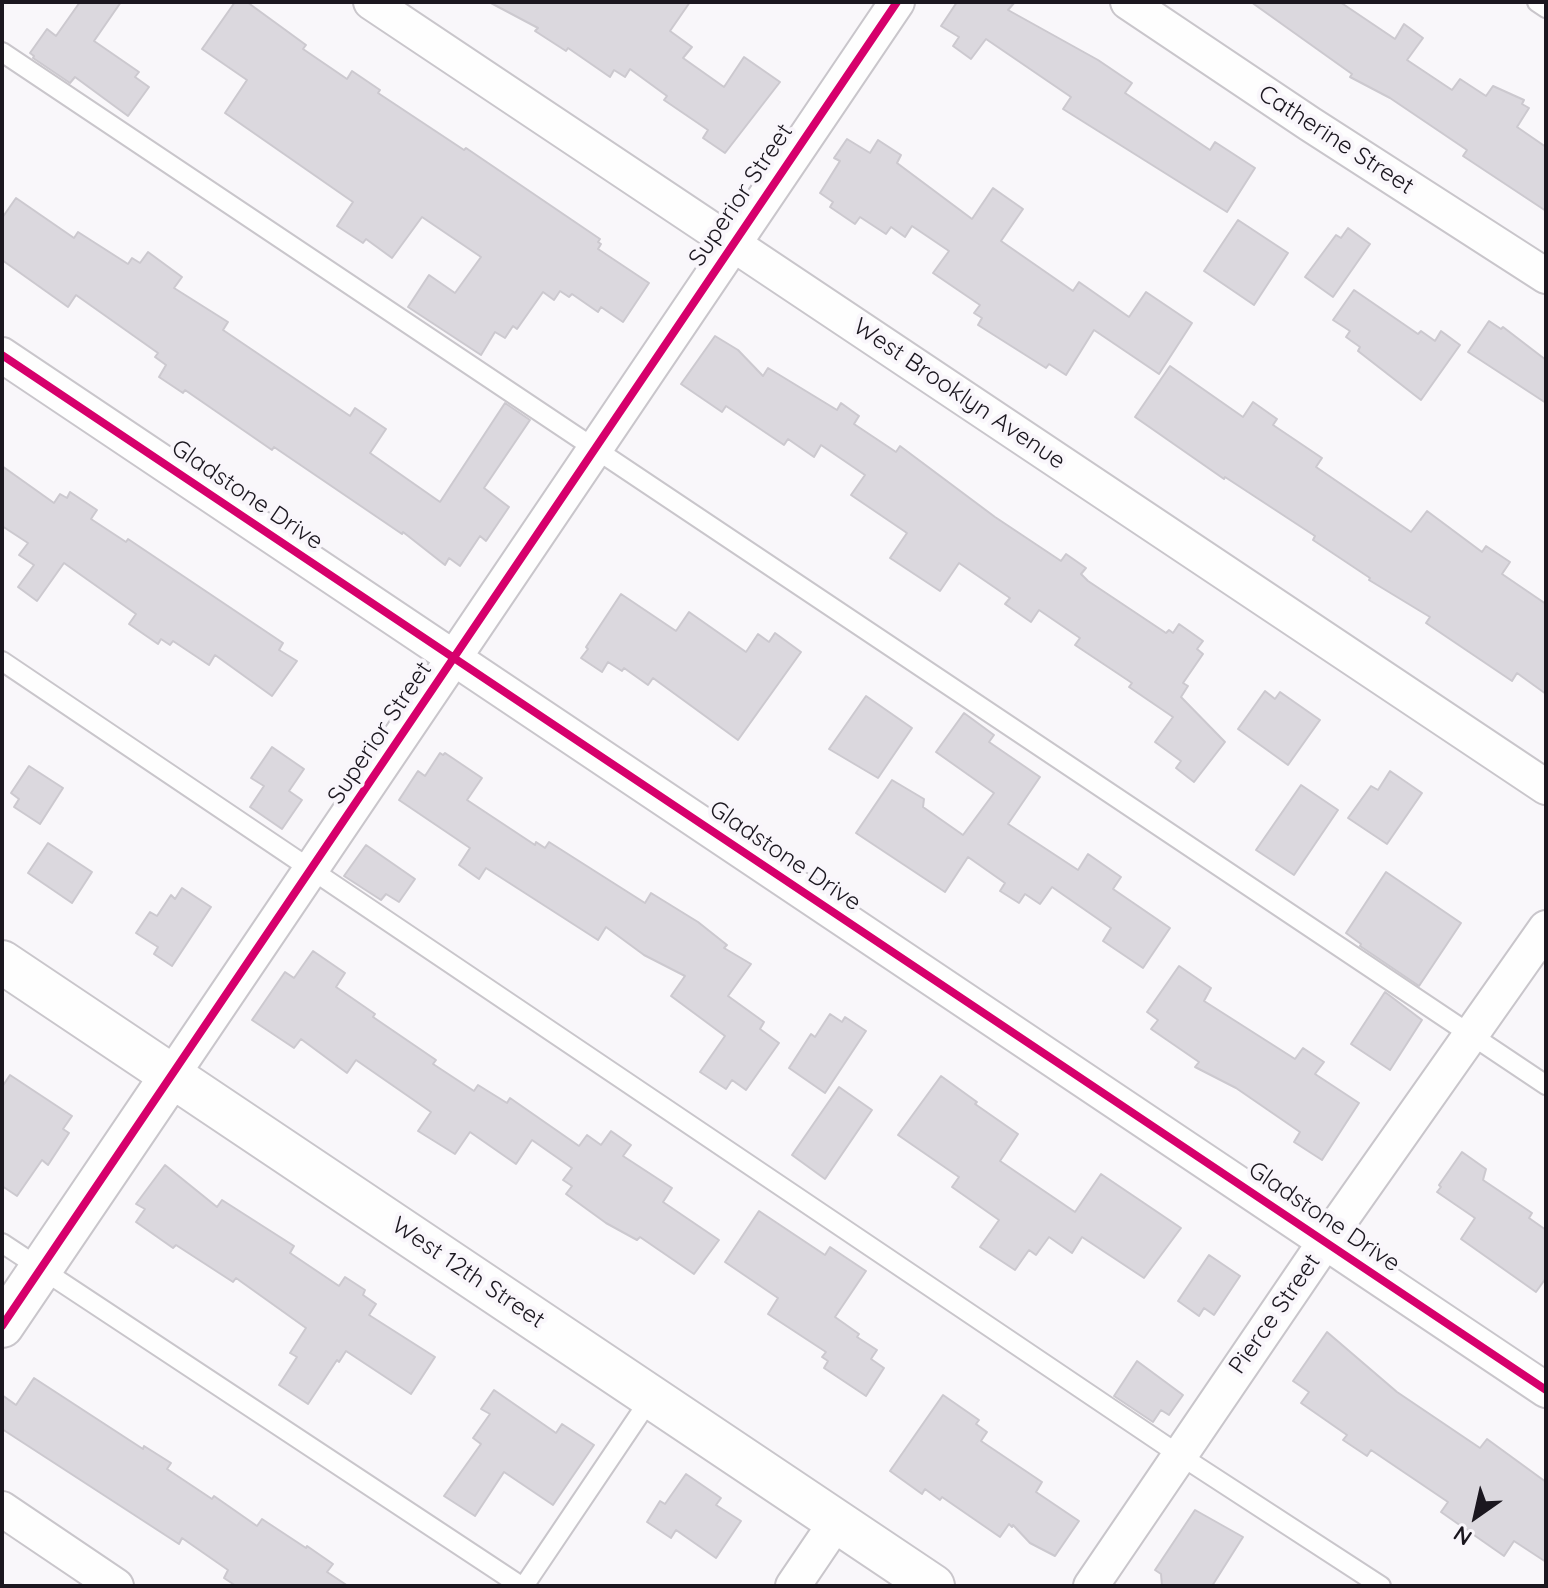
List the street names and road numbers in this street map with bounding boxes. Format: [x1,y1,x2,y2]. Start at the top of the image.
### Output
street label: Catherine Street [1253,79,1419,201]
street label: Superior Street [683,118,799,272]
street label: West Brooklyn Avenue [847,312,1071,476]
street label: Gladstone Drive [166,434,328,556]
street label: Superior Street [322,656,438,810]
street label: Gladstone Drive [704,795,866,917]
street label: Gladstone Drive [1243,1156,1405,1278]
street label: West 12th Street [386,1211,550,1335]
street label: Pierce Street [1223,1248,1327,1380]

